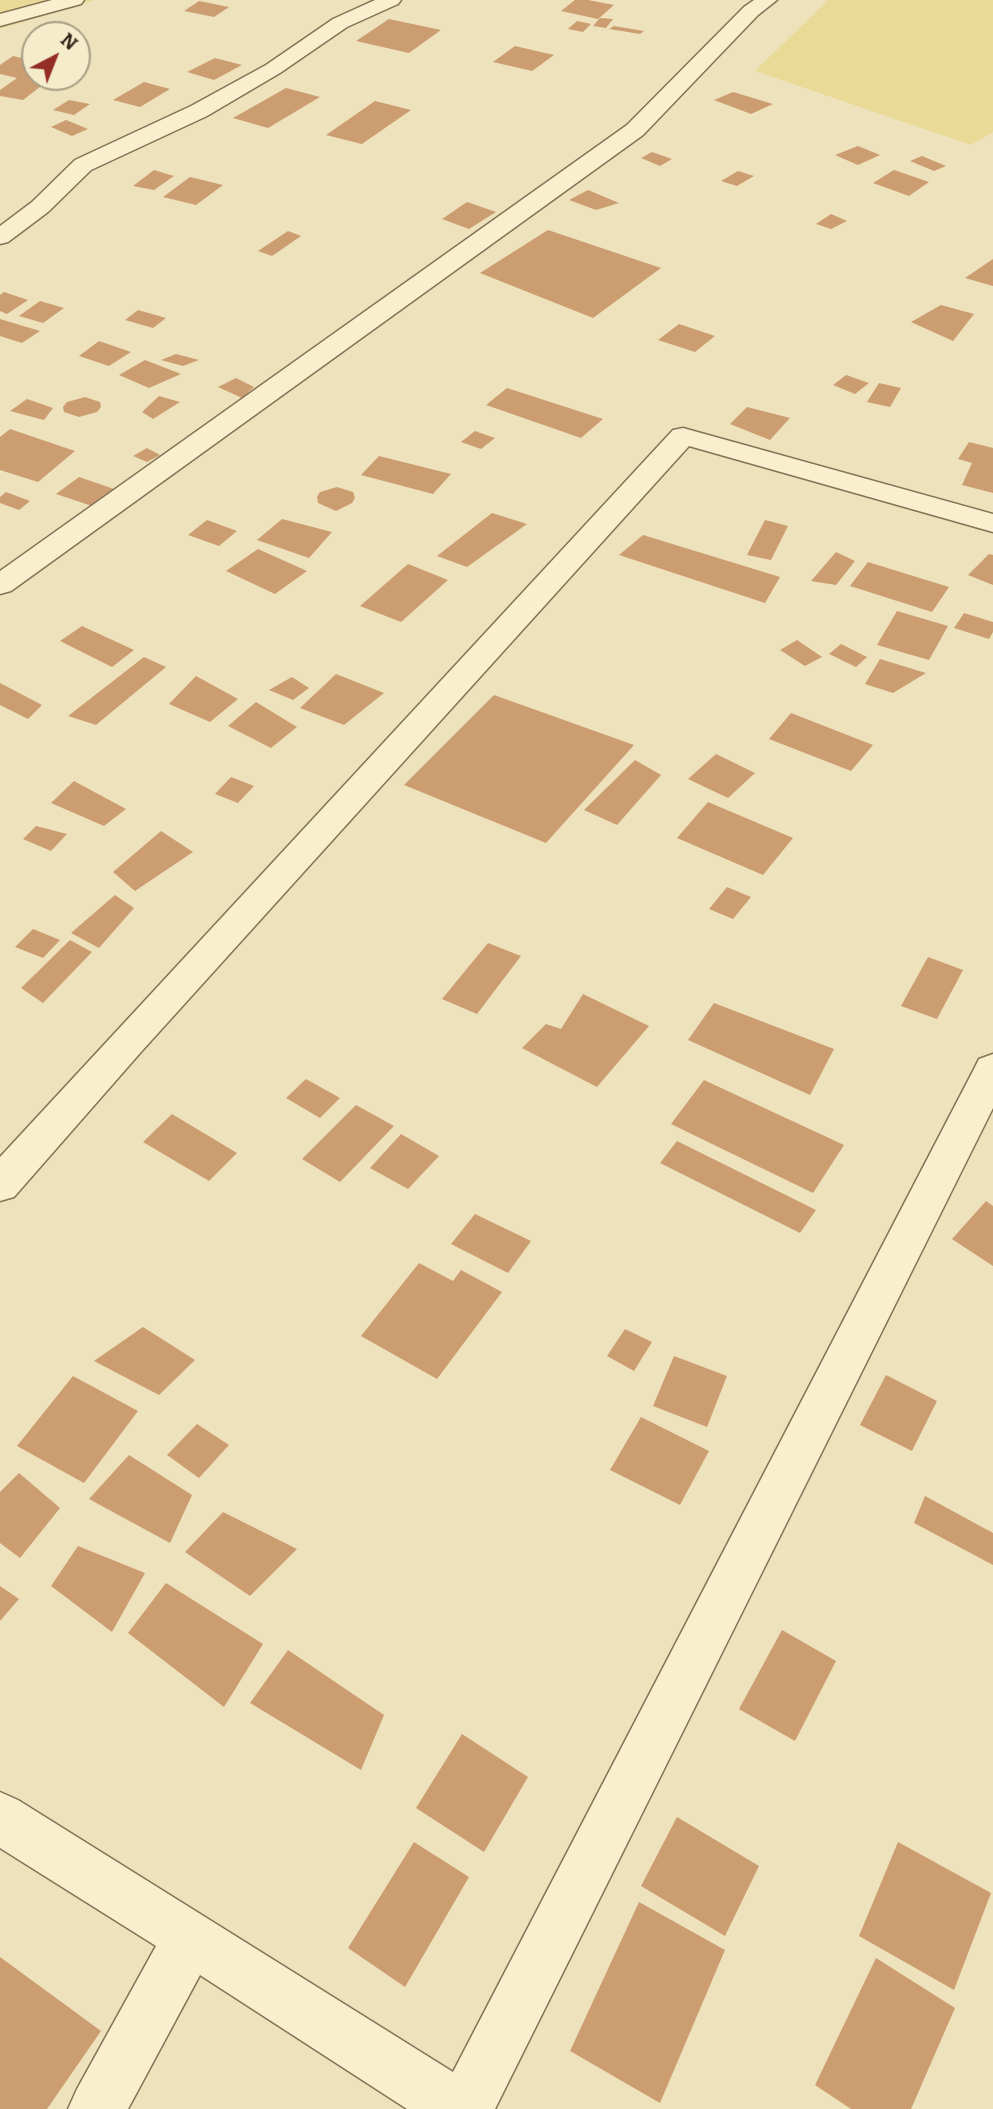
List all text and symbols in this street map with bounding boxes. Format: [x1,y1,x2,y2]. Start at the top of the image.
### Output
north arrow [21,21,91,91]
text: N [56,28,82,55]

